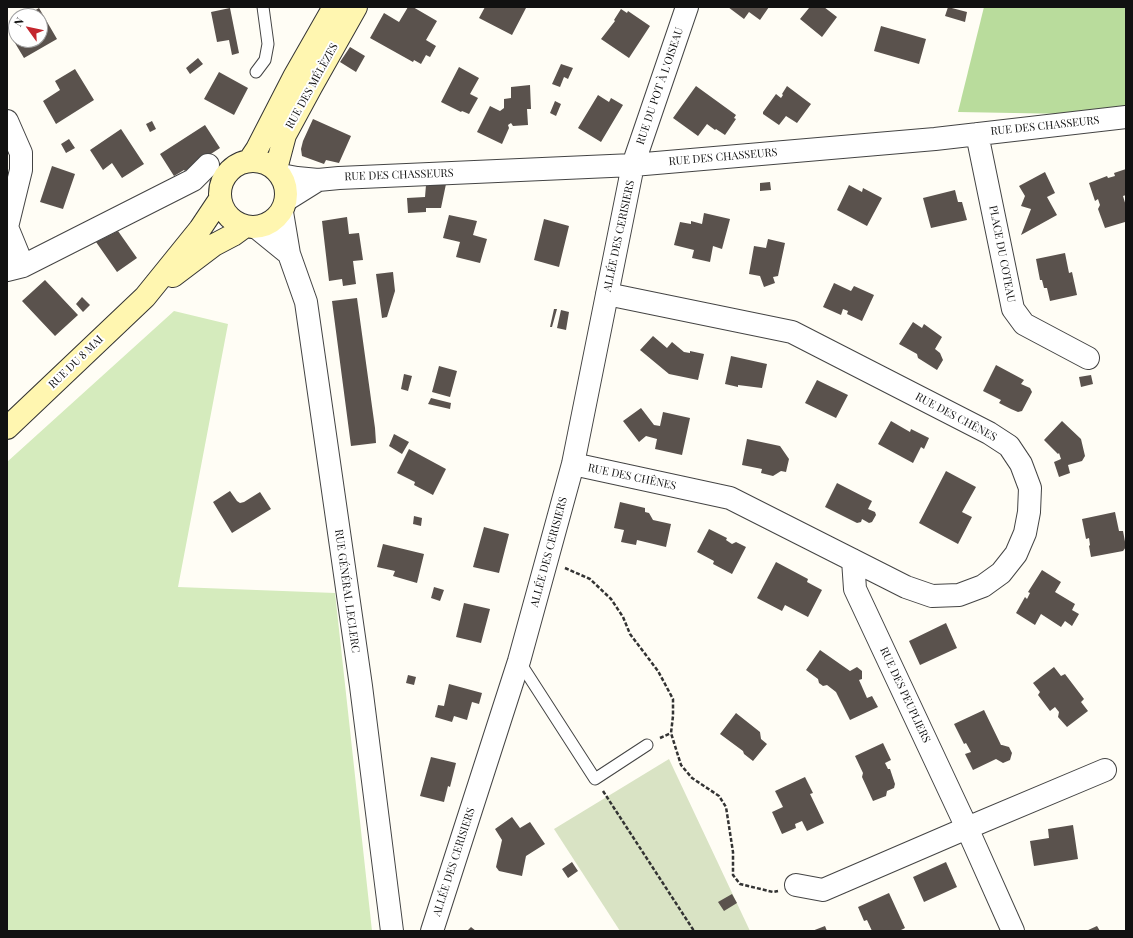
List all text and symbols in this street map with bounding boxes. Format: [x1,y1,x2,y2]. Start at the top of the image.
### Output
north arrow [8,8,48,48]
text: N [10,14,27,29]
street label: RUE DU POT À L'OISEAU [634,26,686,146]
street label: RUE DES MÉLÈZES [283,41,341,131]
street label: RUE DES CHASSEURS [990,114,1100,138]
street label: RUE DES CHASSEURS [668,146,778,168]
street label: RUE DES CHASSEURS [344,166,454,184]
street label: ALLÉE DES CERISIERS [601,179,637,293]
street label: PLACE DU COTEAU [986,204,1018,304]
street label: RUE DU 8 MAI [46,333,106,391]
street label: RUE DES CHÊNES [913,390,999,444]
street label: RUE DES CHÊNES [587,461,677,493]
street label: ALLÉE DES CERISIERS [528,495,570,609]
street label: RUE GÉNÉRAL LECLERC [332,528,362,654]
street label: RUE DES PEUPLIERS [877,645,933,745]
street label: ALLÉE DES CERISIERS [430,806,478,918]

